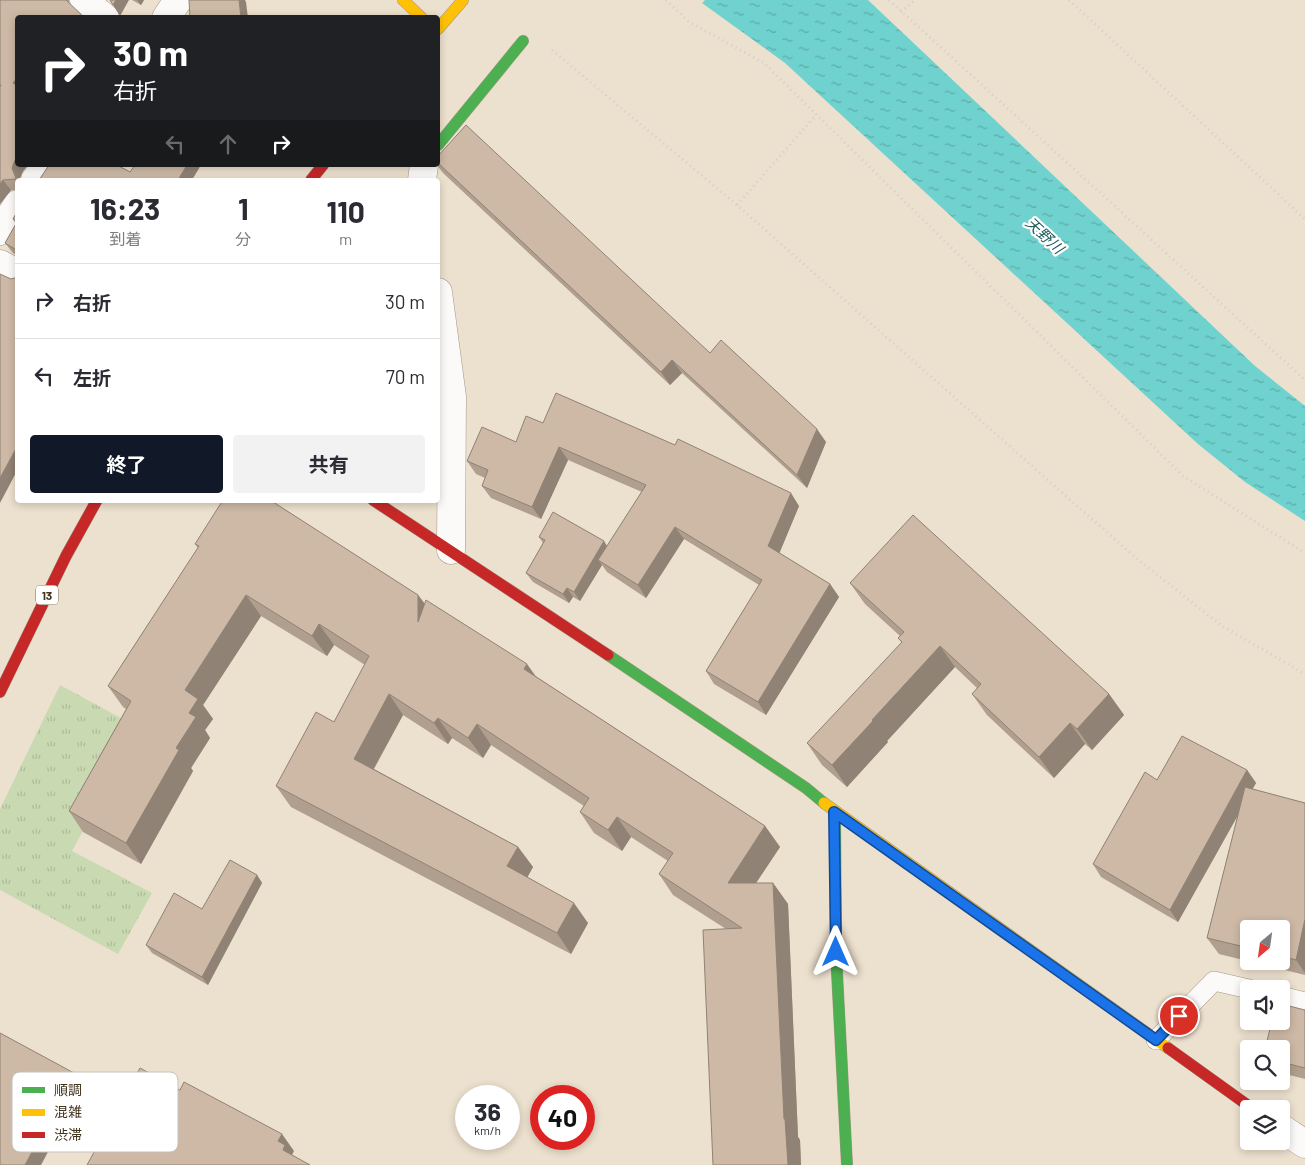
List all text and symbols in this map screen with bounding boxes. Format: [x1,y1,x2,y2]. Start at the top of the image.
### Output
text: 30 m [113,31,188,73]
icon: right [30,35,95,100]
text: 右折 [113,77,157,103]
icon: left [161,130,189,158]
icon: ahead [214,130,242,158]
icon: right [267,130,295,158]
text: 16:23 [90,190,160,226]
text: 1 [238,190,249,226]
text: 110 [326,193,365,229]
water label: 天野川 [1022,213,1069,258]
text: 到着 [109,229,141,248]
text: 分 [235,229,251,248]
text: m [339,229,352,248]
icon: right [30,287,58,315]
text: 30 m [385,290,425,313]
text: 右折 [73,291,111,314]
icon: left [30,362,58,390]
text: 70 m [386,365,425,388]
text: 左折 [73,366,111,389]
button: 終了 [30,435,223,493]
button: 共有 [233,435,425,493]
road number: 13 [36,586,58,604]
north arrow [1240,920,1290,970]
map controls [1240,920,1290,1150]
position arrow [809,925,861,977]
button: sound [1240,980,1290,1030]
pin [1158,995,1200,1037]
icon: arrive [1165,1002,1193,1030]
button: search [1240,1040,1290,1090]
legend [12,1072,178,1152]
text: 順調 [54,1081,82,1098]
speed limit sign: 40 [530,1085,595,1150]
text: 36 [474,1096,501,1126]
button: layers [1240,1100,1290,1150]
text: 混雑 [54,1103,82,1120]
text: km/h [474,1123,501,1137]
text: 渋滞 [54,1126,82,1143]

